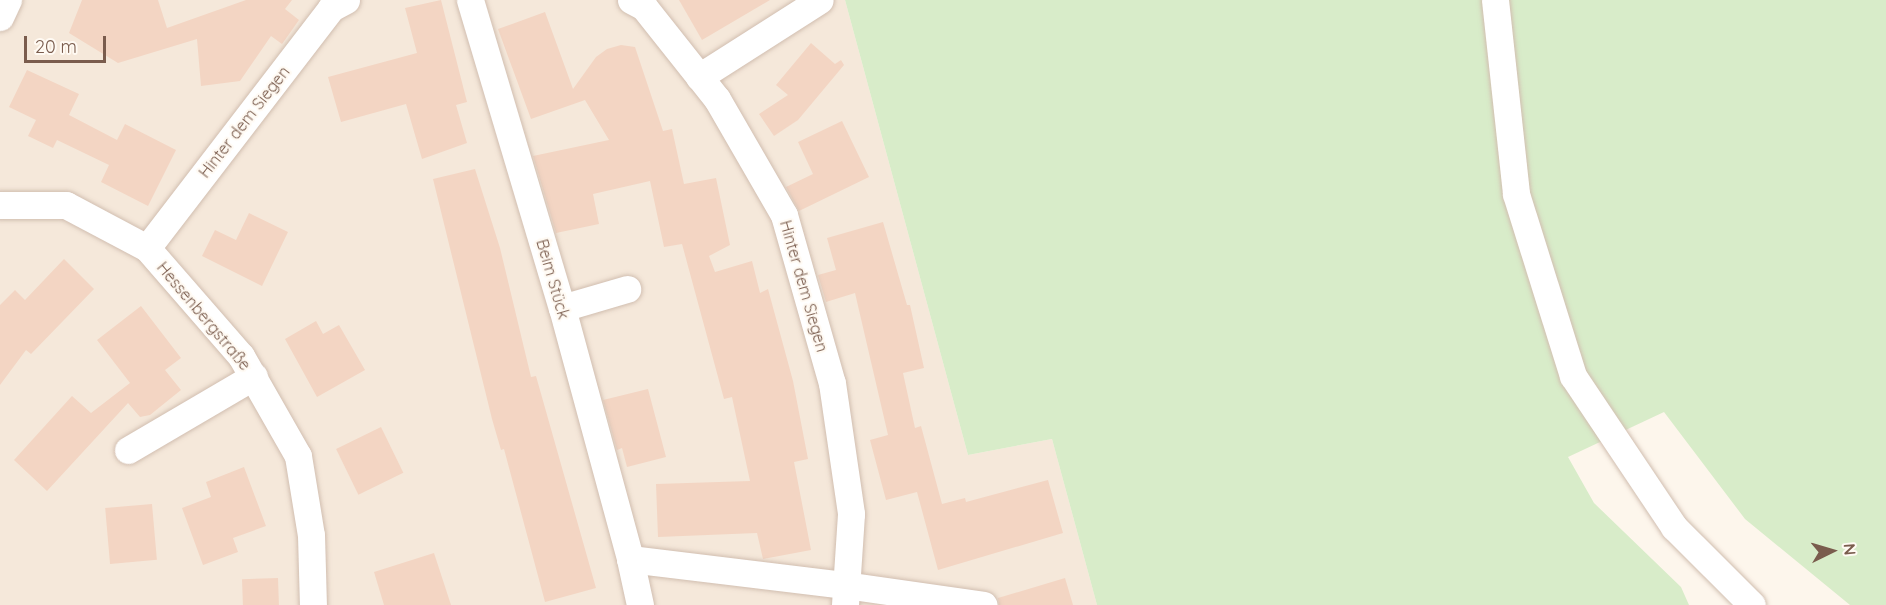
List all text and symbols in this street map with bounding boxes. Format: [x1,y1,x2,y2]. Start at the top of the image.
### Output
scale bar [27,24,110,62]
text: 20 m [35,35,77,58]
street label: Hinter dem Siegen [195,62,293,182]
street label: Hinter dem Siegen [776,218,832,354]
street label: Beim Stück [532,237,574,321]
street label: Hessenbergstraße [153,258,255,374]
north arrow [1802,521,1862,581]
text: N [1839,543,1860,556]

